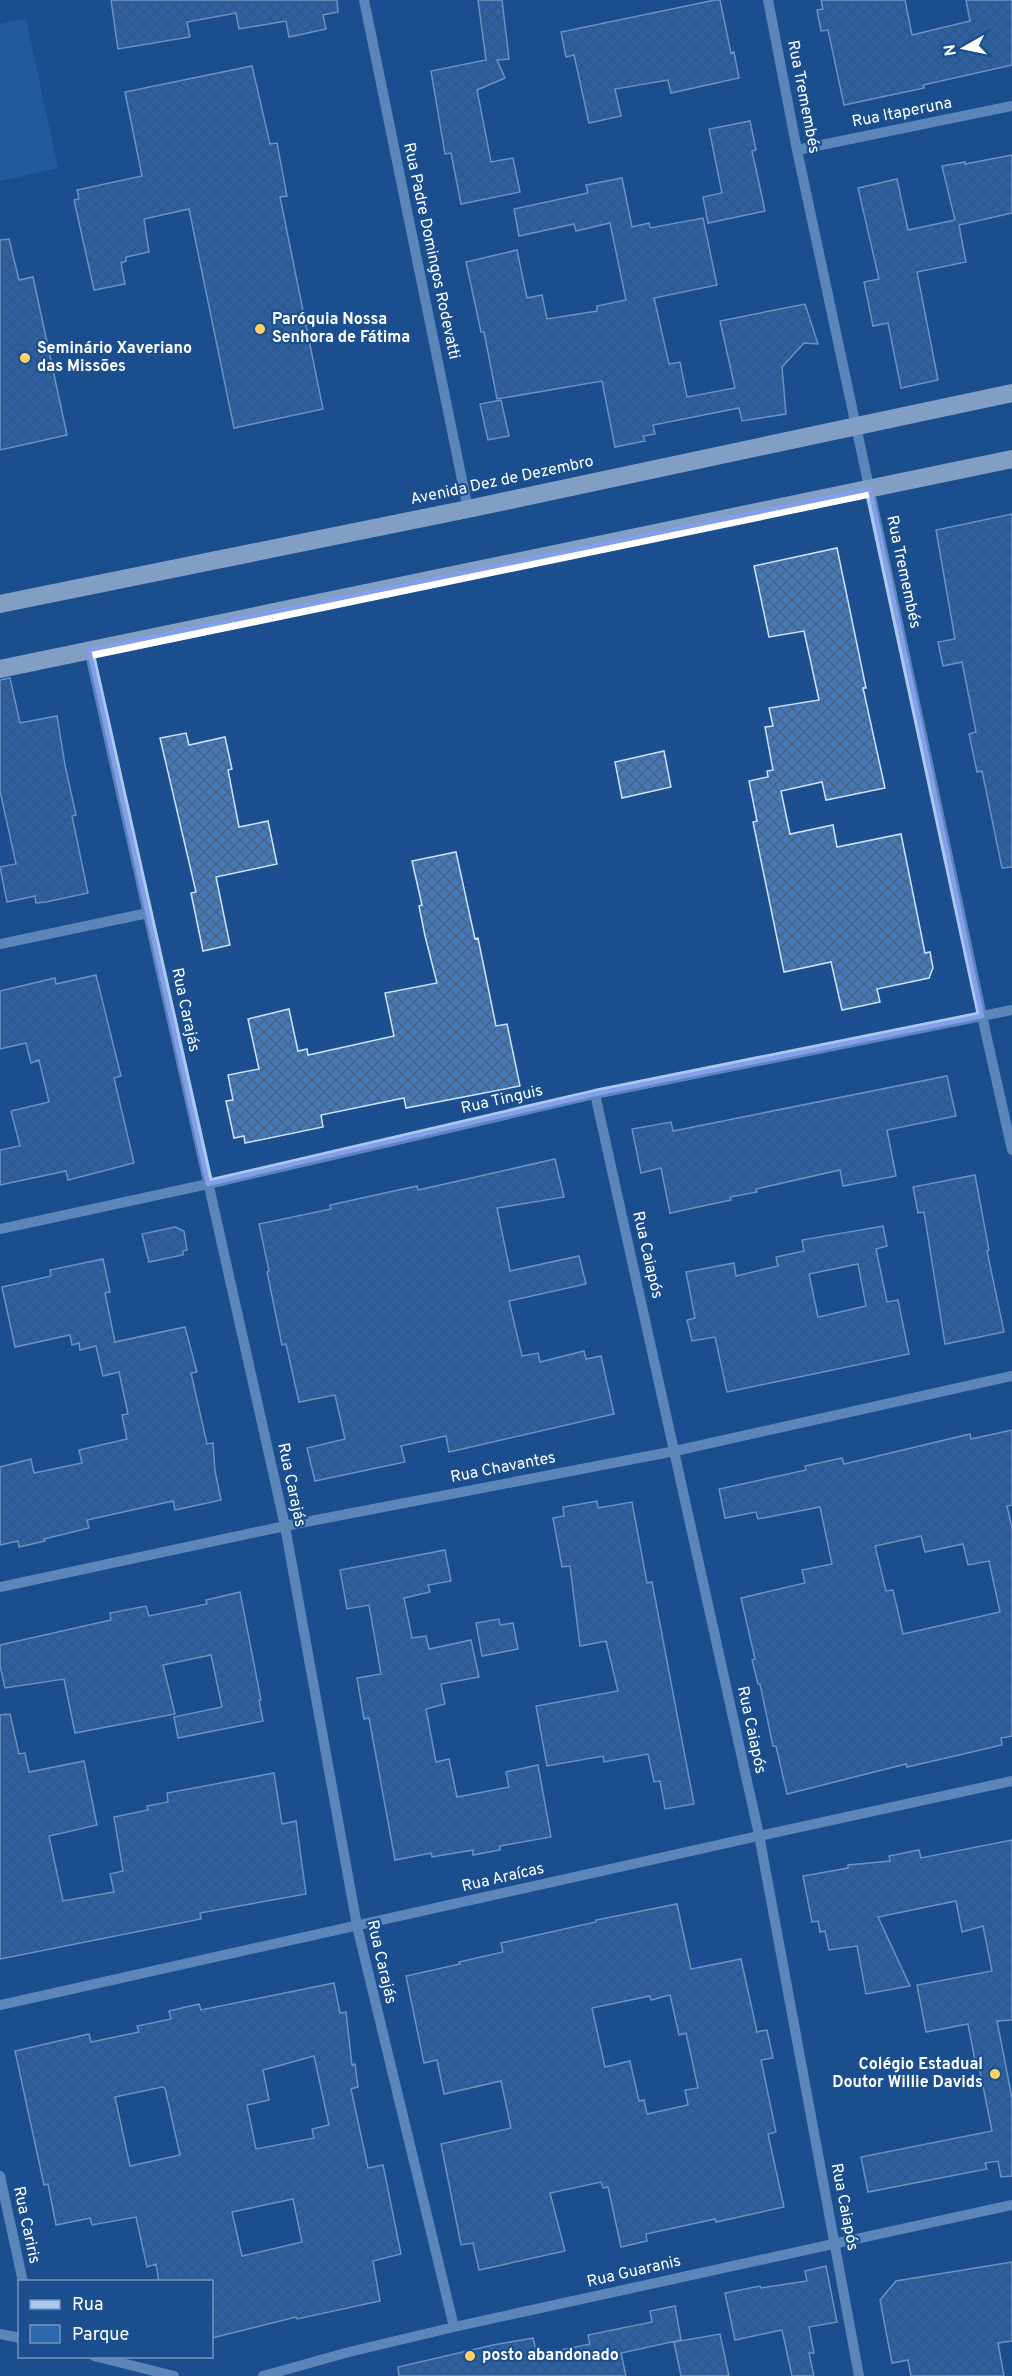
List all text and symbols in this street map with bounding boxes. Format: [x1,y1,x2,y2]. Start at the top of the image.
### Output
north arrow [934,18,994,78]
street label: Rua Tremembés [782,39,824,155]
text: N [940,43,962,57]
street label: Rua Itaperuna [850,94,954,132]
street label: Rua Padre Domingos Rodevatti [398,141,464,361]
place label: Paróquia Nossa Senhora de Fátima [272,310,410,348]
marker: Paróquia Nossa Senhora de Fátima [253,322,267,336]
place label: Seminário Xaveriano das Missões [37,339,192,377]
marker: Seminário Xaveriano das Missões [18,351,32,365]
street label: Avenida Dez de Dezembro [409,452,595,510]
street label: Rua Tremembés [881,514,925,630]
street label: Rua Carajás [166,966,204,1054]
street label: Rua Tinguis [459,1081,545,1119]
street label: Rua Caiapós [627,1209,667,1301]
street label: Rua Carajás [272,1441,310,1529]
street label: Rua Chavantes [449,1448,557,1488]
street label: Rua Caiapós [732,1684,770,1776]
street label: Rua Araícas [460,1859,546,1897]
street label: Rua Carajás [362,1918,400,2006]
place label: Colégio Estadual Doutor Willie Davids [832,2055,983,2093]
marker: Colégio Estadual Doutor Willie Davids [988,2067,1002,2081]
street label: Rua Caiapós [826,2161,862,2253]
street label: Rua Cariris [8,2184,44,2266]
street label: Rua Guaranis [585,2252,683,2292]
legend [18,2280,213,2358]
text: Rua [72,2294,103,2317]
text: Parque [72,2324,129,2347]
place label: posto abandonado [482,2346,619,2366]
marker: posto abandonado [463,2349,477,2363]

